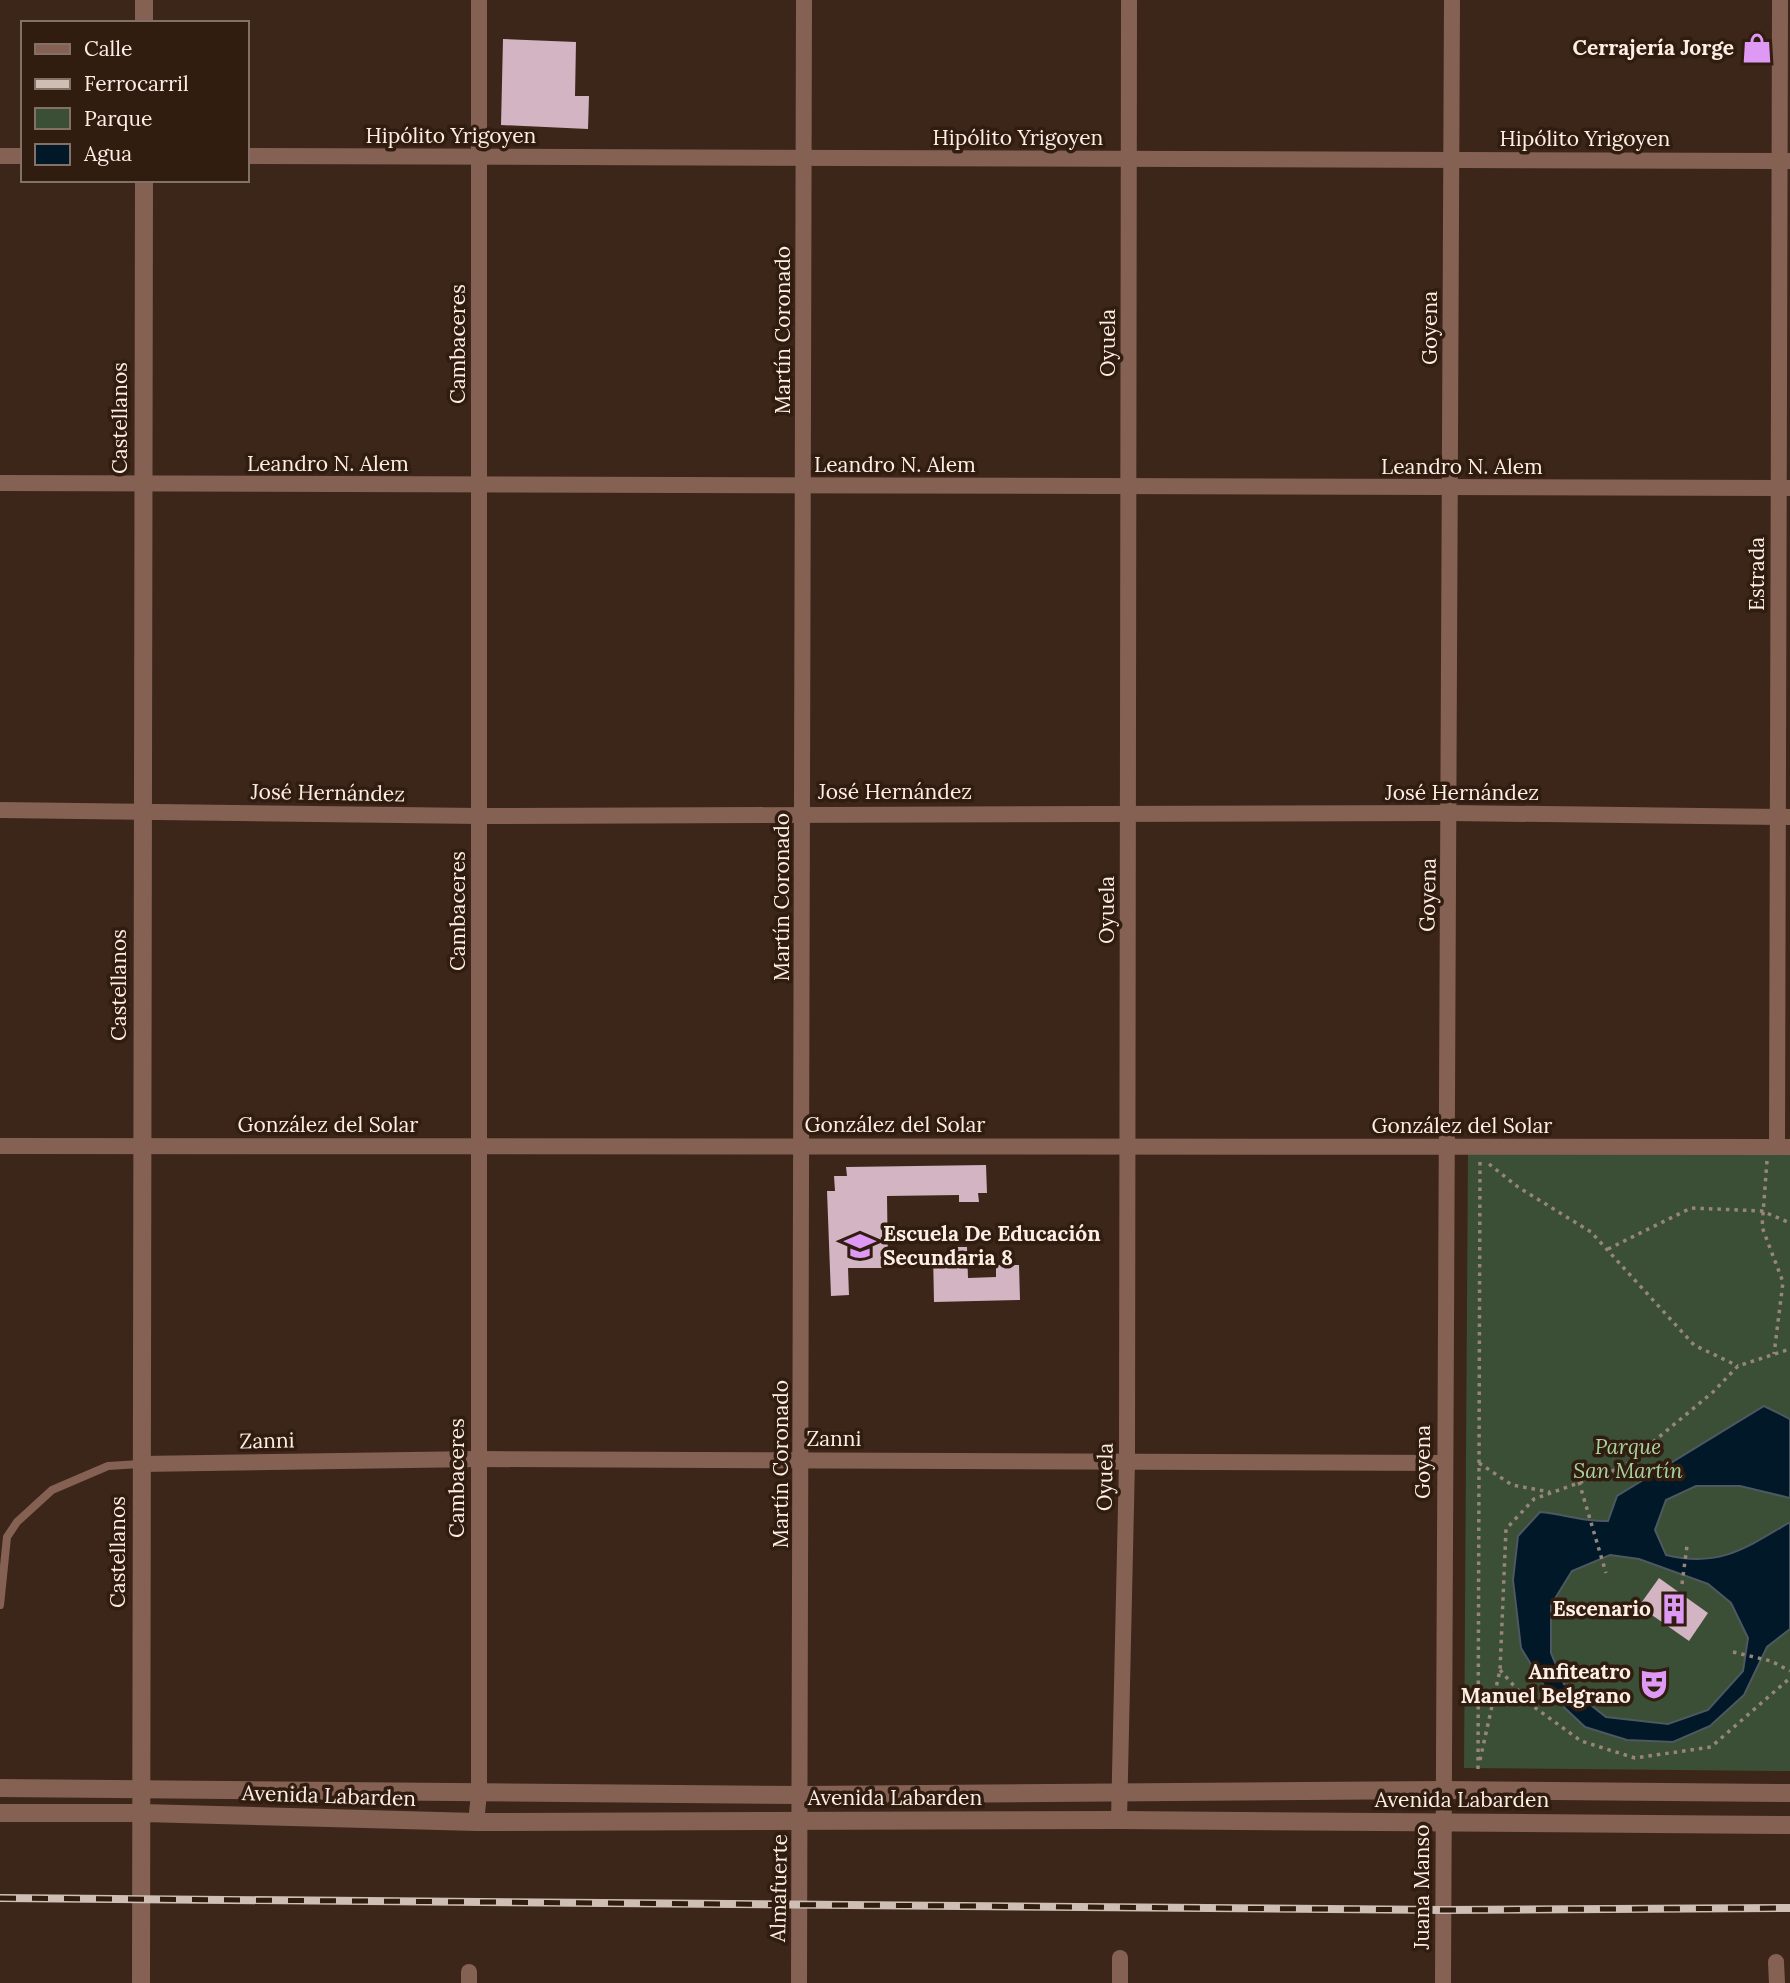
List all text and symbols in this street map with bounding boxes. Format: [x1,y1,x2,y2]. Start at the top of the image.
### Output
legend [21,21,248,182]
shop icon: Cerrajería Jorge [1740,31,1774,65]
place label: Cerrajería Jorge [1573,34,1734,61]
text: Calle [84,35,132,62]
text: Ferrocarril [84,70,189,97]
text: Parque [84,105,152,132]
street label: Hipólito Yrigoyen [366,122,537,149]
street label: Hipólito Yrigoyen [933,124,1104,151]
street label: Hipólito Yrigoyen [1500,125,1671,152]
text: Agua [83,140,132,167]
street label: Martín Coronado [769,246,796,414]
street label: Cambaceres [444,284,471,404]
street label: Goyena [1416,291,1443,365]
street label: Oyuela [1094,309,1121,377]
street label: Castellanos [106,362,133,474]
street label: Leandro N. Alem [247,450,409,477]
street label: Leandro N. Alem [814,451,976,478]
street label: Leandro N. Alem [1381,453,1543,480]
street label: Estrada [1743,537,1770,611]
street label: José Hernández [250,778,405,807]
street label: José Hernández [817,778,972,805]
street label: José Hernández [1384,779,1539,806]
street label: Martín Coronado [768,813,795,981]
street label: Cambaceres [444,851,471,971]
street label: Goyena [1413,858,1442,932]
street label: Oyuela [1093,876,1120,944]
street label: Castellanos [105,929,132,1041]
street label: González del Solar [238,1111,418,1138]
street label: González del Solar [805,1111,985,1138]
street label: González del Solar [1372,1112,1552,1139]
place label: Escuela De Educación Secundaria 8 [883,1220,1101,1271]
school or university icon: Escuela De Educación Secundaria 8 [843,1229,877,1263]
street label: Martín Coronado [767,1380,794,1548]
street label: Cambaceres [443,1418,470,1538]
street label: Zanni [806,1425,862,1452]
street label: Goyena [1409,1425,1436,1499]
street label: Zanni [239,1427,295,1454]
park label: Parque San Martín [1573,1433,1683,1484]
street label: Oyuela [1090,1442,1119,1511]
street label: Castellanos [104,1496,131,1608]
building icon: Escenario [1657,1592,1691,1626]
place label: Escenario [1552,1595,1651,1622]
place label: Anfiteatro Manuel Belgrano [1460,1658,1631,1709]
theatre icon: Anfiteatro Manuel Belgrano [1637,1667,1671,1701]
street label: Avenida Labarden [240,1779,417,1812]
street label: Avenida Labarden [807,1784,982,1811]
street label: Avenida Labarden [1374,1786,1549,1813]
street label: Juana Manso [1408,1824,1435,1951]
street label: Almafuerte [764,1834,793,1943]

